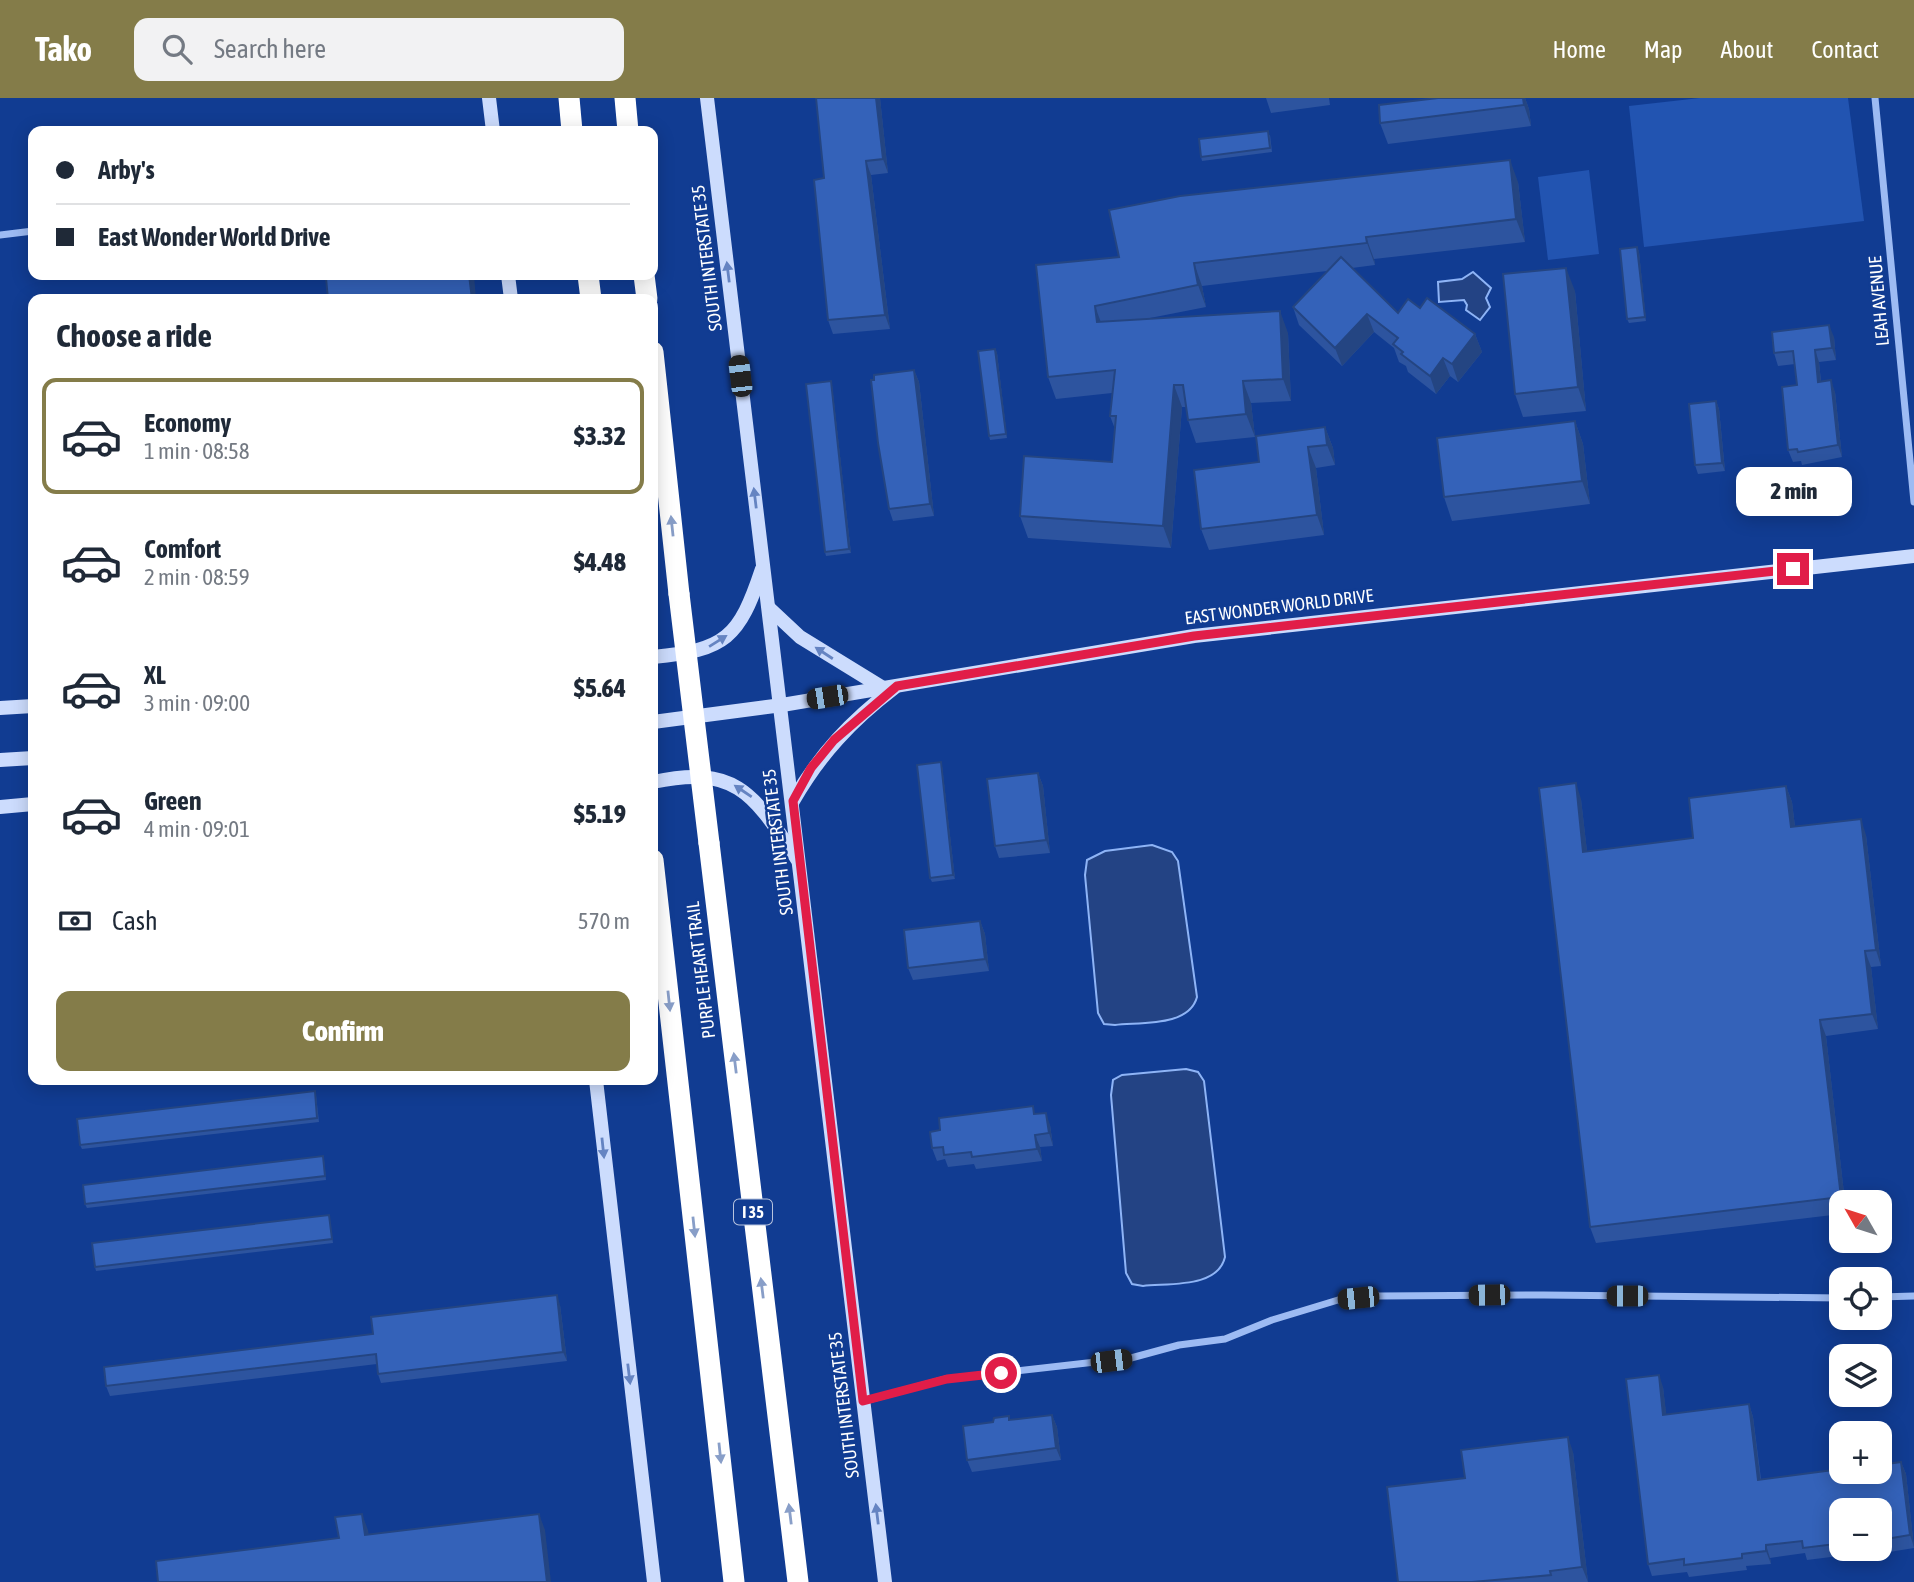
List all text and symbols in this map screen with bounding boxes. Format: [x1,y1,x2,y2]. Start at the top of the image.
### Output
search box [134,18,624,81]
text: Tako [35,30,92,68]
icon: search [158,30,196,68]
text: Search here [214,34,326,64]
text: Home [1552,36,1606,63]
text: Map [1644,36,1682,63]
text: About [1720,36,1773,63]
text: Contact [1811,36,1879,63]
text: Arby's [98,155,155,185]
street label: SOUTH INTERSTATE 35 [687,184,726,332]
text: East Wonder World Drive [98,222,331,252]
street label: LEAH AVENUE [1864,255,1893,347]
one-way arrow [722,261,733,283]
text: Choose a ride [56,317,212,354]
car [728,354,753,398]
icon: car [60,405,123,468]
text: Economy [144,408,231,438]
text: $3.32 [574,421,626,451]
text: 1 min · 08:58 [144,438,250,464]
callout: 2 min [1735,468,1851,517]
text: 2 min [1771,478,1817,504]
one-way arrow [749,487,760,509]
one-way arrow [666,515,677,537]
icon: car [60,531,123,594]
text: Comfort [144,534,221,564]
text: $4.48 [574,547,626,577]
route end [1777,553,1809,585]
text: 2 min · 08:59 [144,564,250,590]
street label: EAST WONDER WORLD DRIVE [1184,584,1375,628]
one-way arrow [708,635,728,648]
one-way arrow [815,646,833,660]
icon: car [60,657,123,720]
text: XL [144,660,166,690]
text: $5.64 [574,673,626,703]
car [805,683,850,711]
text: 3 min · 09:00 [144,690,250,716]
street label: SOUTH INTERSTATE 35 [758,768,797,916]
icon: car [60,783,123,846]
one-way arrow [734,784,752,798]
text: Green [144,786,202,816]
text: $5.19 [574,799,626,829]
text: 4 min · 09:01 [144,816,250,842]
street label: PURPLE HEART TRAIL [682,900,719,1040]
icon: cash [56,902,94,940]
text: Cash [112,906,158,936]
text: 570 m [578,908,630,934]
one-way arrow [663,990,674,1012]
button: Confirm [56,991,630,1071]
one-way arrow [730,1051,741,1073]
one-way arrow [598,1137,609,1159]
north arrow [1829,1190,1892,1253]
map controls [1829,1190,1892,1561]
road number: I 35 [734,1200,772,1224]
one-way arrow [689,1216,700,1238]
button: locate [1829,1267,1892,1330]
one-way arrow [757,1277,768,1299]
car [1468,1284,1511,1306]
car [1337,1285,1380,1311]
car [1607,1286,1649,1307]
street label: SOUTH INTERSTATE 35 [824,1331,863,1479]
button: layers [1829,1344,1892,1407]
car [1089,1348,1134,1374]
route start [985,1357,1017,1389]
one-way arrow [624,1363,635,1385]
button: + [1829,1421,1892,1484]
one-way arrow [714,1442,725,1464]
button: − [1829,1498,1892,1561]
one-way arrow [784,1503,795,1525]
one-way arrow [871,1503,882,1525]

